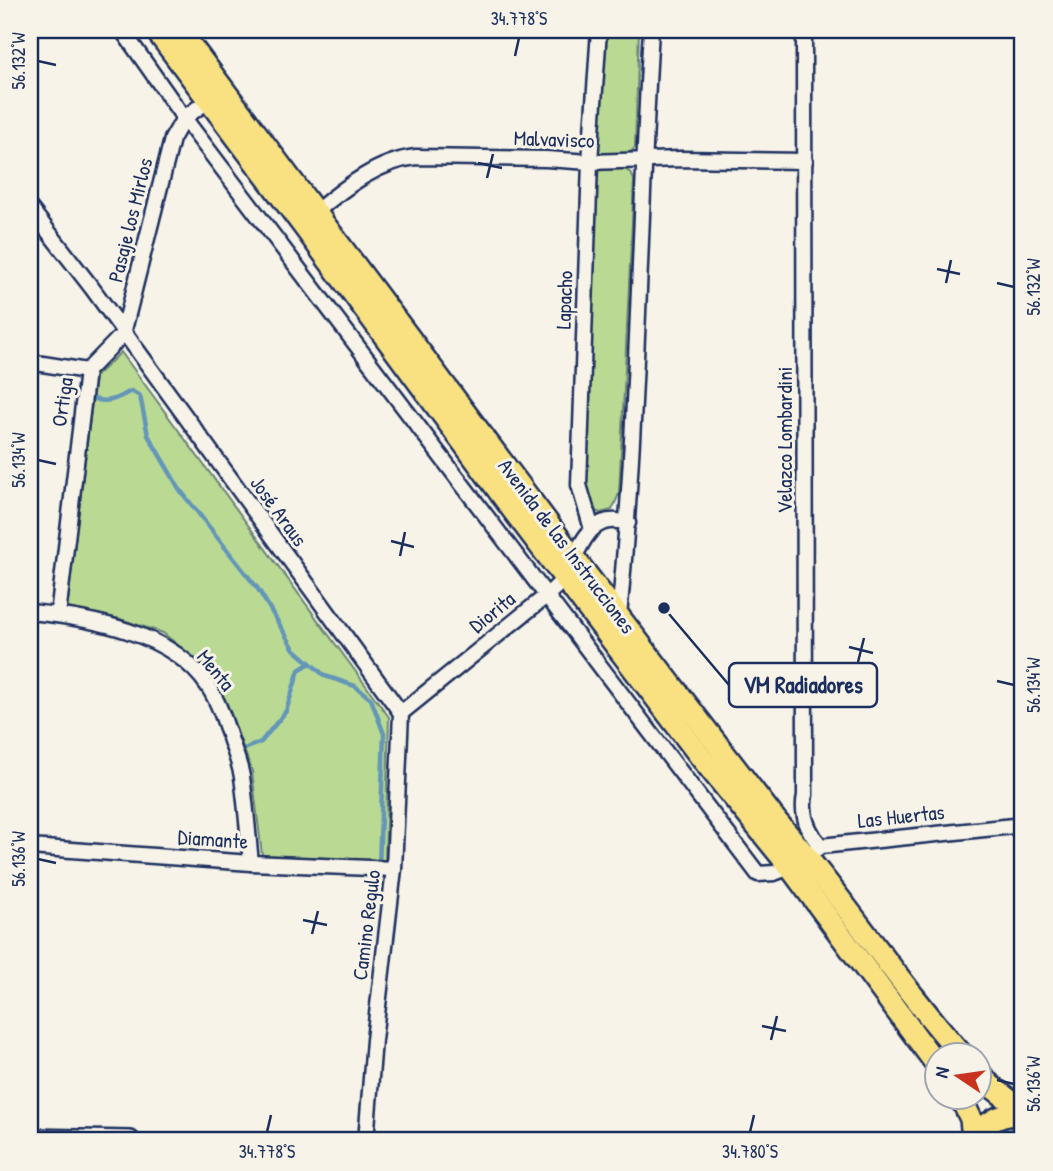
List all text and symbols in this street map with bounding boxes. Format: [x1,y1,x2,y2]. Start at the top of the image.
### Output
text: 34.778°S [491,6,547,31]
text: 56.132°W [6,33,31,89]
street label: Malvavisco [513,123,595,155]
street label: Pasaje los Mirlos [101,155,159,285]
text: 56.132°W [1021,259,1046,315]
street label: Lapacho [548,270,580,330]
street label: Velazco Lombardini [770,366,799,514]
street label: Ortiga [44,376,80,428]
text: 56.134°W [6,432,31,488]
street label: Avenida de las Instrucciones [492,453,642,639]
street label: José Araus [244,470,314,552]
street label: Diorita [463,585,521,639]
street label: Menta [190,643,242,697]
text: 56.134°W [1021,657,1046,713]
callout: VM Radiadores [729,663,877,707]
text: VM Radiadores [743,669,863,700]
street label: Las Huertas [856,797,946,835]
street label: Diamante [177,822,249,856]
text: 56.136°W [6,831,31,887]
street label: Camino Regulo [345,868,387,982]
north arrow [923,1042,993,1112]
text: 56.136°W [1021,1056,1046,1112]
text: N [928,1064,955,1080]
text: 34.778°S [239,1139,295,1164]
text: 34.780°S [722,1139,778,1164]

